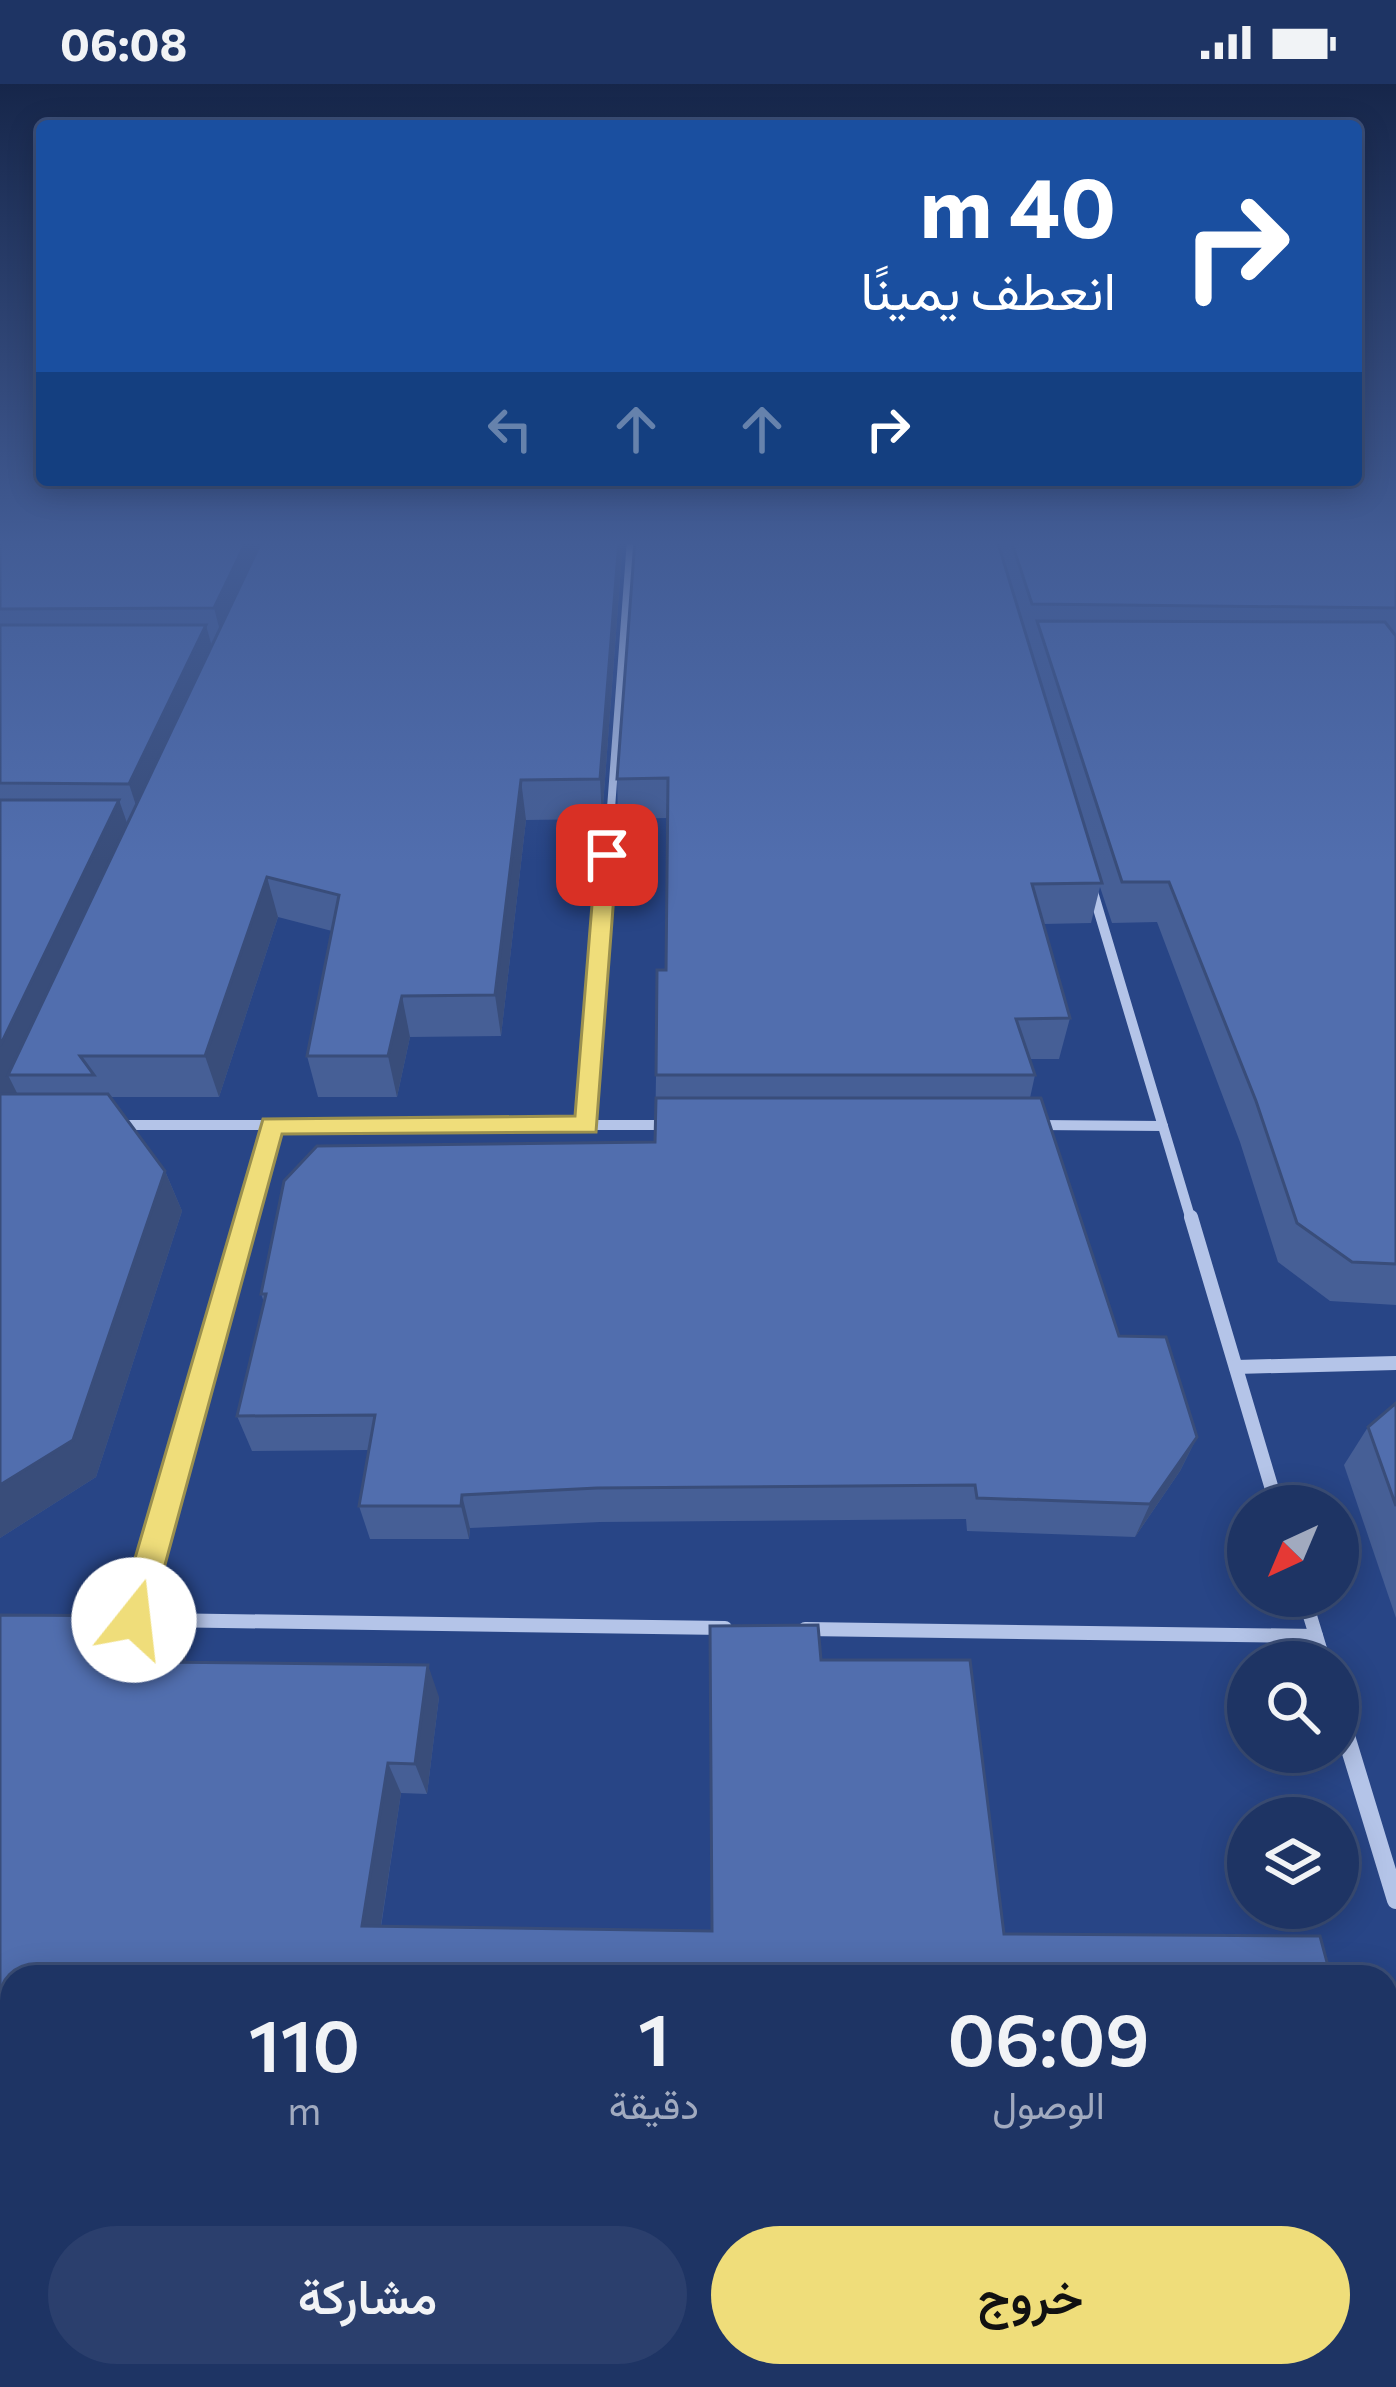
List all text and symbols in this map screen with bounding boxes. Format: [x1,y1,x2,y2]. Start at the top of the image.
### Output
text: 06:08 [60,15,187,70]
text: 40 m [919,153,1116,255]
icon: right [1158,168,1314,324]
text: انعطف يمينًا [861,255,1116,321]
icon: left [477,396,543,462]
icon: ahead [603,396,669,462]
icon: ahead [729,396,795,462]
icon: right [855,396,921,462]
pin [556,804,658,906]
icon: arrive [574,822,640,888]
north arrow [1227,1485,1359,1617]
map controls [1227,1485,1359,1929]
position arrow [71,1557,197,1683]
button: search [1227,1641,1359,1773]
button: layers [1227,1797,1359,1929]
text: 1 [638,1993,670,2081]
text: 06:09 [948,1993,1149,2081]
text: 110 [249,1999,360,2087]
text: دقيقة [609,2079,699,2127]
text: الوصول [992,2079,1105,2127]
text: m [287,2085,321,2133]
button: مشاركة [48,2226,687,2364]
button: خروج [711,2226,1350,2364]

